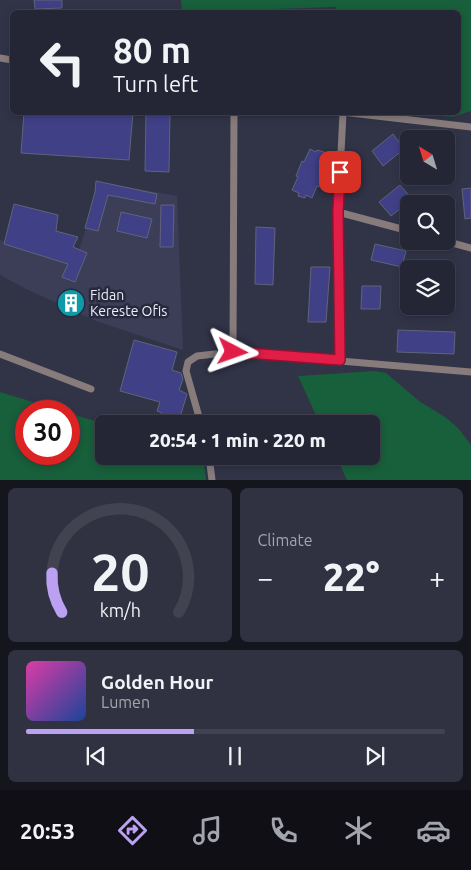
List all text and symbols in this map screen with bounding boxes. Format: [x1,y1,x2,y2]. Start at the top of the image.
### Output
icon: left [30,30,95,95]
text: 80 m [113,30,191,70]
text: Turn left [113,71,198,96]
north arrow [400,130,455,185]
map controls [400,130,455,315]
pin [319,151,361,193]
icon: arrive [326,158,354,186]
button: search [400,195,455,250]
button: layers [400,260,455,315]
place label: Fidan Kereste Ofis [90,287,167,319]
building icon: Fidan Kereste Ofis [56,288,86,318]
position arrow [206,325,258,377]
speed limit sign: 30 [15,400,80,465]
text: 20:54 · 1 min · 220 m [149,429,326,451]
text: Climate [258,531,313,549]
text: 20 [90,543,149,601]
text: 22° [323,556,380,598]
text: − [258,562,273,593]
text: + [429,562,445,593]
text: km/h [99,600,140,620]
text: Golden Hour [101,671,213,693]
text: Lumen [101,693,150,711]
icon: previous [82,742,110,770]
icon: pause [221,742,249,770]
icon: next [361,742,389,770]
icon: directions [115,813,150,848]
icon: music [190,813,225,848]
icon: phone [266,813,301,848]
icon: climate [341,813,376,848]
icon: car [416,813,451,848]
text: 20:53 [20,818,75,843]

